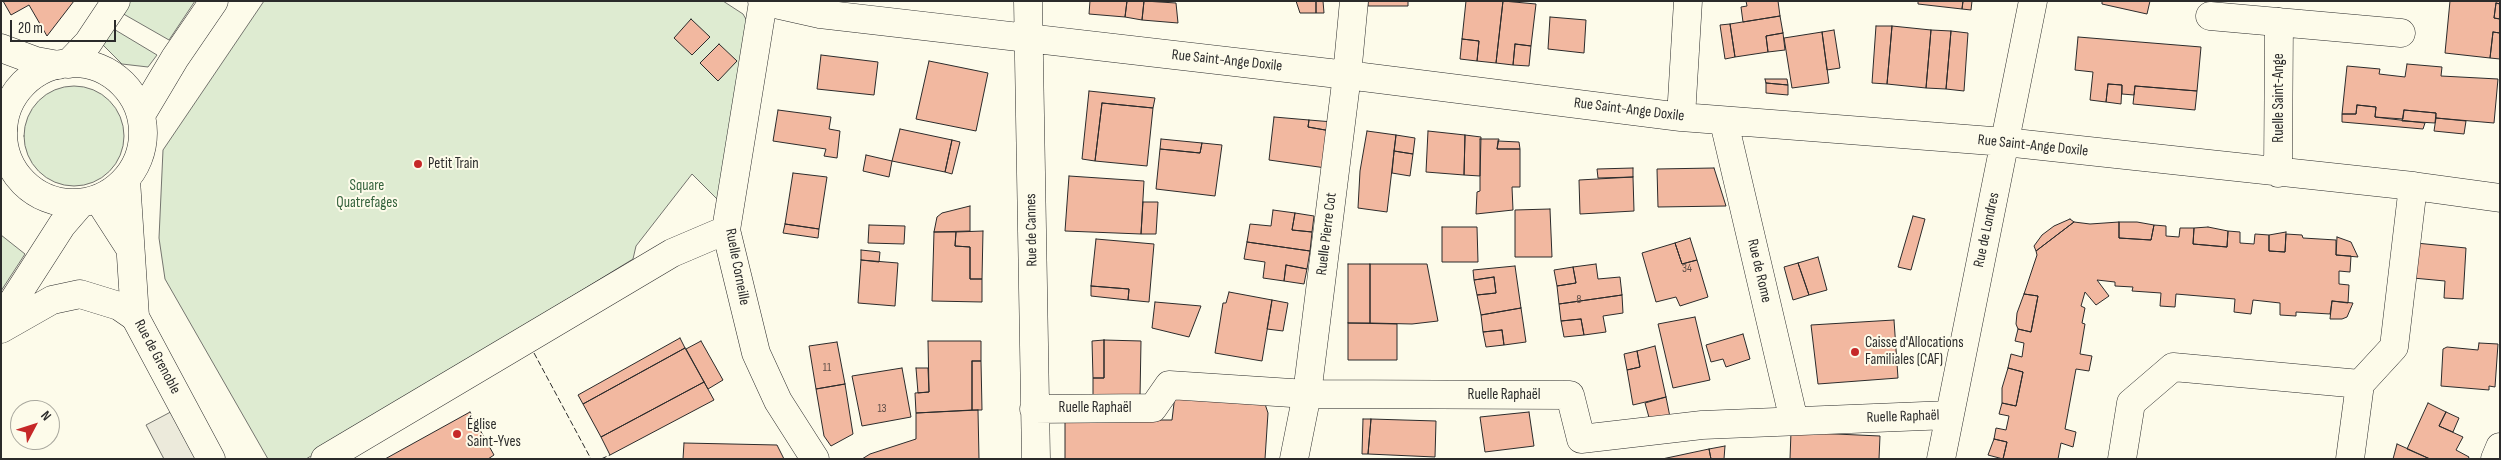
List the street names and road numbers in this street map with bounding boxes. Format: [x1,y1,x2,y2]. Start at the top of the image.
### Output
street label: Rue Saint-Ange Doxile [1171,46,1283,76]
street label: Ruelle Saint-Ange [2270,53,2288,143]
street label: Rue Saint-Ange Doxile [1573,94,1685,126]
street label: Rue Saint-Ange Doxile [1977,131,2089,161]
street label: Rue de Londres [1970,191,2004,269]
street label: Ruelle Pierre Cot [1313,192,1341,276]
street label: Rue de Cannes [1022,193,1042,267]
street label: Ruelle Corneille [721,227,753,307]
street label: Rue de Rome [1743,237,1775,305]
street label: Rue de Grenoble [130,317,184,397]
street label: Ruelle Raphaël [1468,386,1540,404]
street label: Ruelle Raphaël [1059,399,1131,417]
street label: Ruelle Raphaël [1866,407,1940,427]

